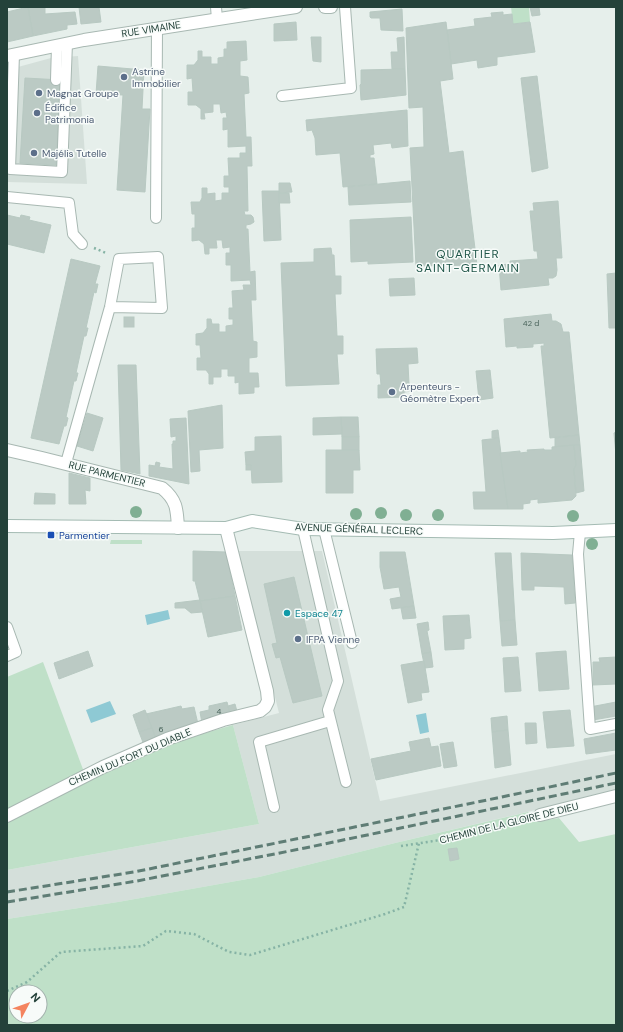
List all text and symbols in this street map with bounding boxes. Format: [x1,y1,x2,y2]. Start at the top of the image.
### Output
street label: RUE VIMAINE [120,18,182,40]
place label: Astrine Immobilier [132,65,181,90]
marker: Astrine Immobilier [119,72,129,82]
place label: Magnat Groupe [47,87,119,100]
marker: Magnat Groupe [34,88,44,98]
place label: Édifice Patrimonia [45,101,94,126]
marker: Édifice Patrimonia [32,108,42,118]
place label: Majélis Tutelle [42,147,107,160]
marker: Majélis Tutelle [29,148,39,158]
district label: QUARTIER SAINT-GERMAIN [416,246,520,276]
house number: 42 d [523,318,539,328]
place label: Arpenteurs - Géomètre Expert [400,380,480,405]
marker: Arpenteurs - Géomètre Expert [387,387,397,397]
street label: RUE PARMENTIER [67,458,147,490]
street label: AVENUE GÉNÉRAL LECLERC [295,520,423,538]
place label: Parmentier [59,529,110,542]
marker: Parmentier [46,530,56,540]
place label: Espace 47 [295,607,343,620]
marker: Espace 47 [282,608,292,618]
place label: IFPA Vienne [306,633,360,646]
marker: IFPA Vienne [293,634,303,644]
house number: 4 [217,706,222,716]
house number: 6 [158,724,164,734]
street label: CHEMIN DU FORT DU DIABLE [67,725,194,789]
street label: CHEMIN DE LA GLOIRE DE DIEU [438,799,580,847]
north arrow [8,984,48,1024]
text: N [28,990,43,1005]

